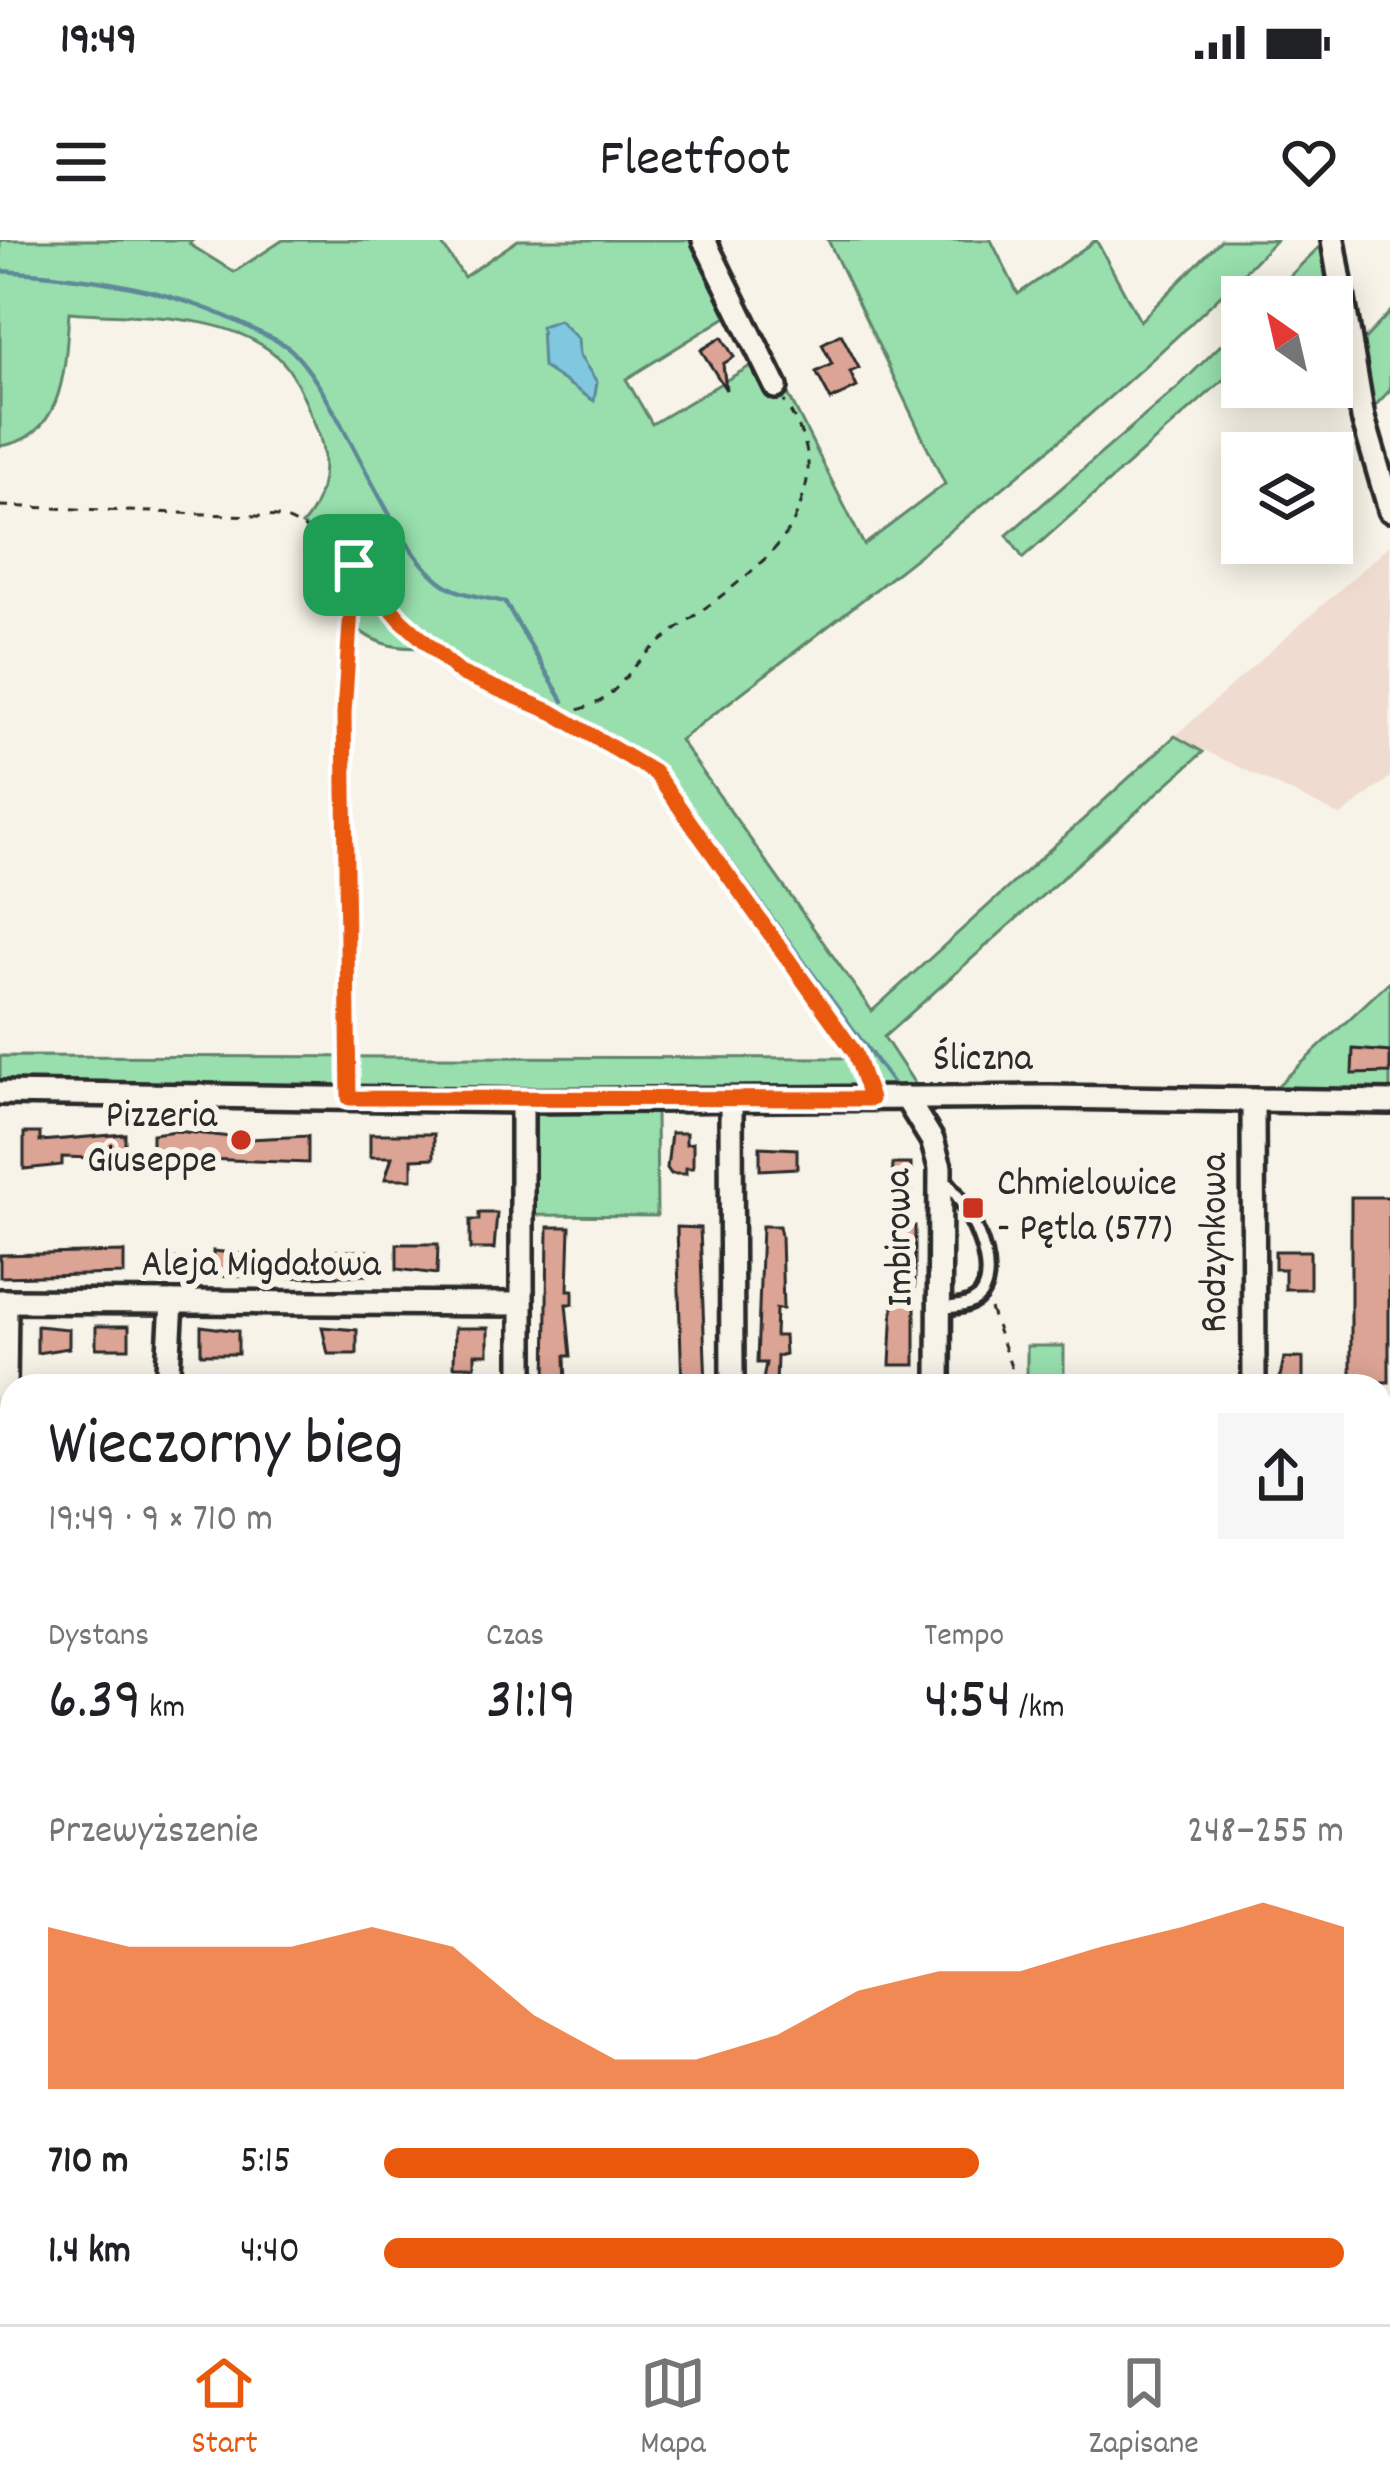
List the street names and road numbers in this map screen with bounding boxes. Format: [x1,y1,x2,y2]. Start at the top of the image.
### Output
street label: Śliczna [933,1034,1033,1089]
street label: Rodzynkowa [1190,1152,1245,1333]
street label: Imbirowa [873,1168,931,1308]
street label: Aleja Migdałowa [141,1240,381,1295]

